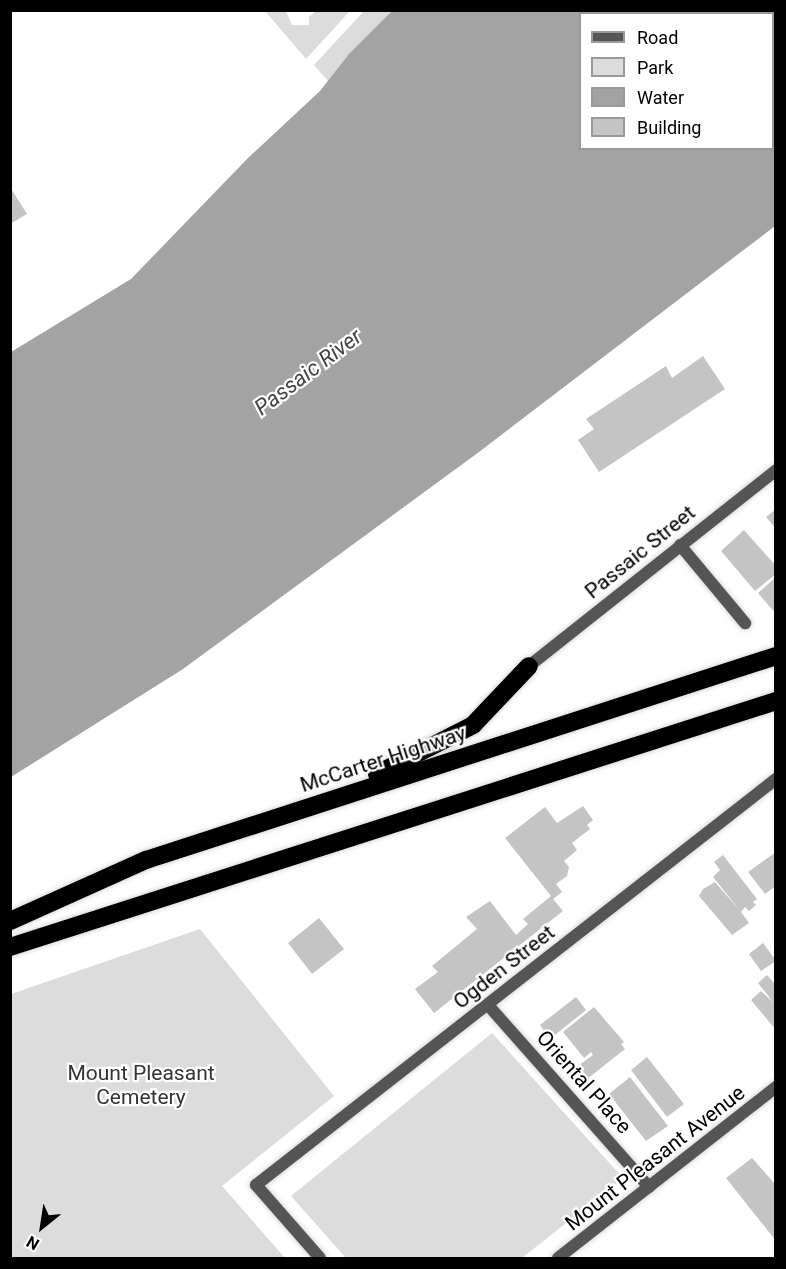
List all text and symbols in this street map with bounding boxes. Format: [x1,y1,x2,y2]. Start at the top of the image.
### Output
legend [579,12,774,150]
text: Road [637,27,678,48]
text: Park [637,57,673,78]
text: Water [637,87,684,108]
text: Building [637,117,701,138]
water label: Passaic River [249,323,367,421]
street label: Passaic Street [580,500,700,604]
street label: McCarter Highway [297,720,469,798]
street label: Ogden Street [448,920,560,1014]
street label: Oriental Place [531,1025,637,1139]
park label: Mount Pleasant Cemetery [67,1060,215,1110]
street label: Mount Pleasant Avenue [560,1080,750,1236]
north arrow [12,1197,72,1257]
text: N [23,1232,42,1254]

